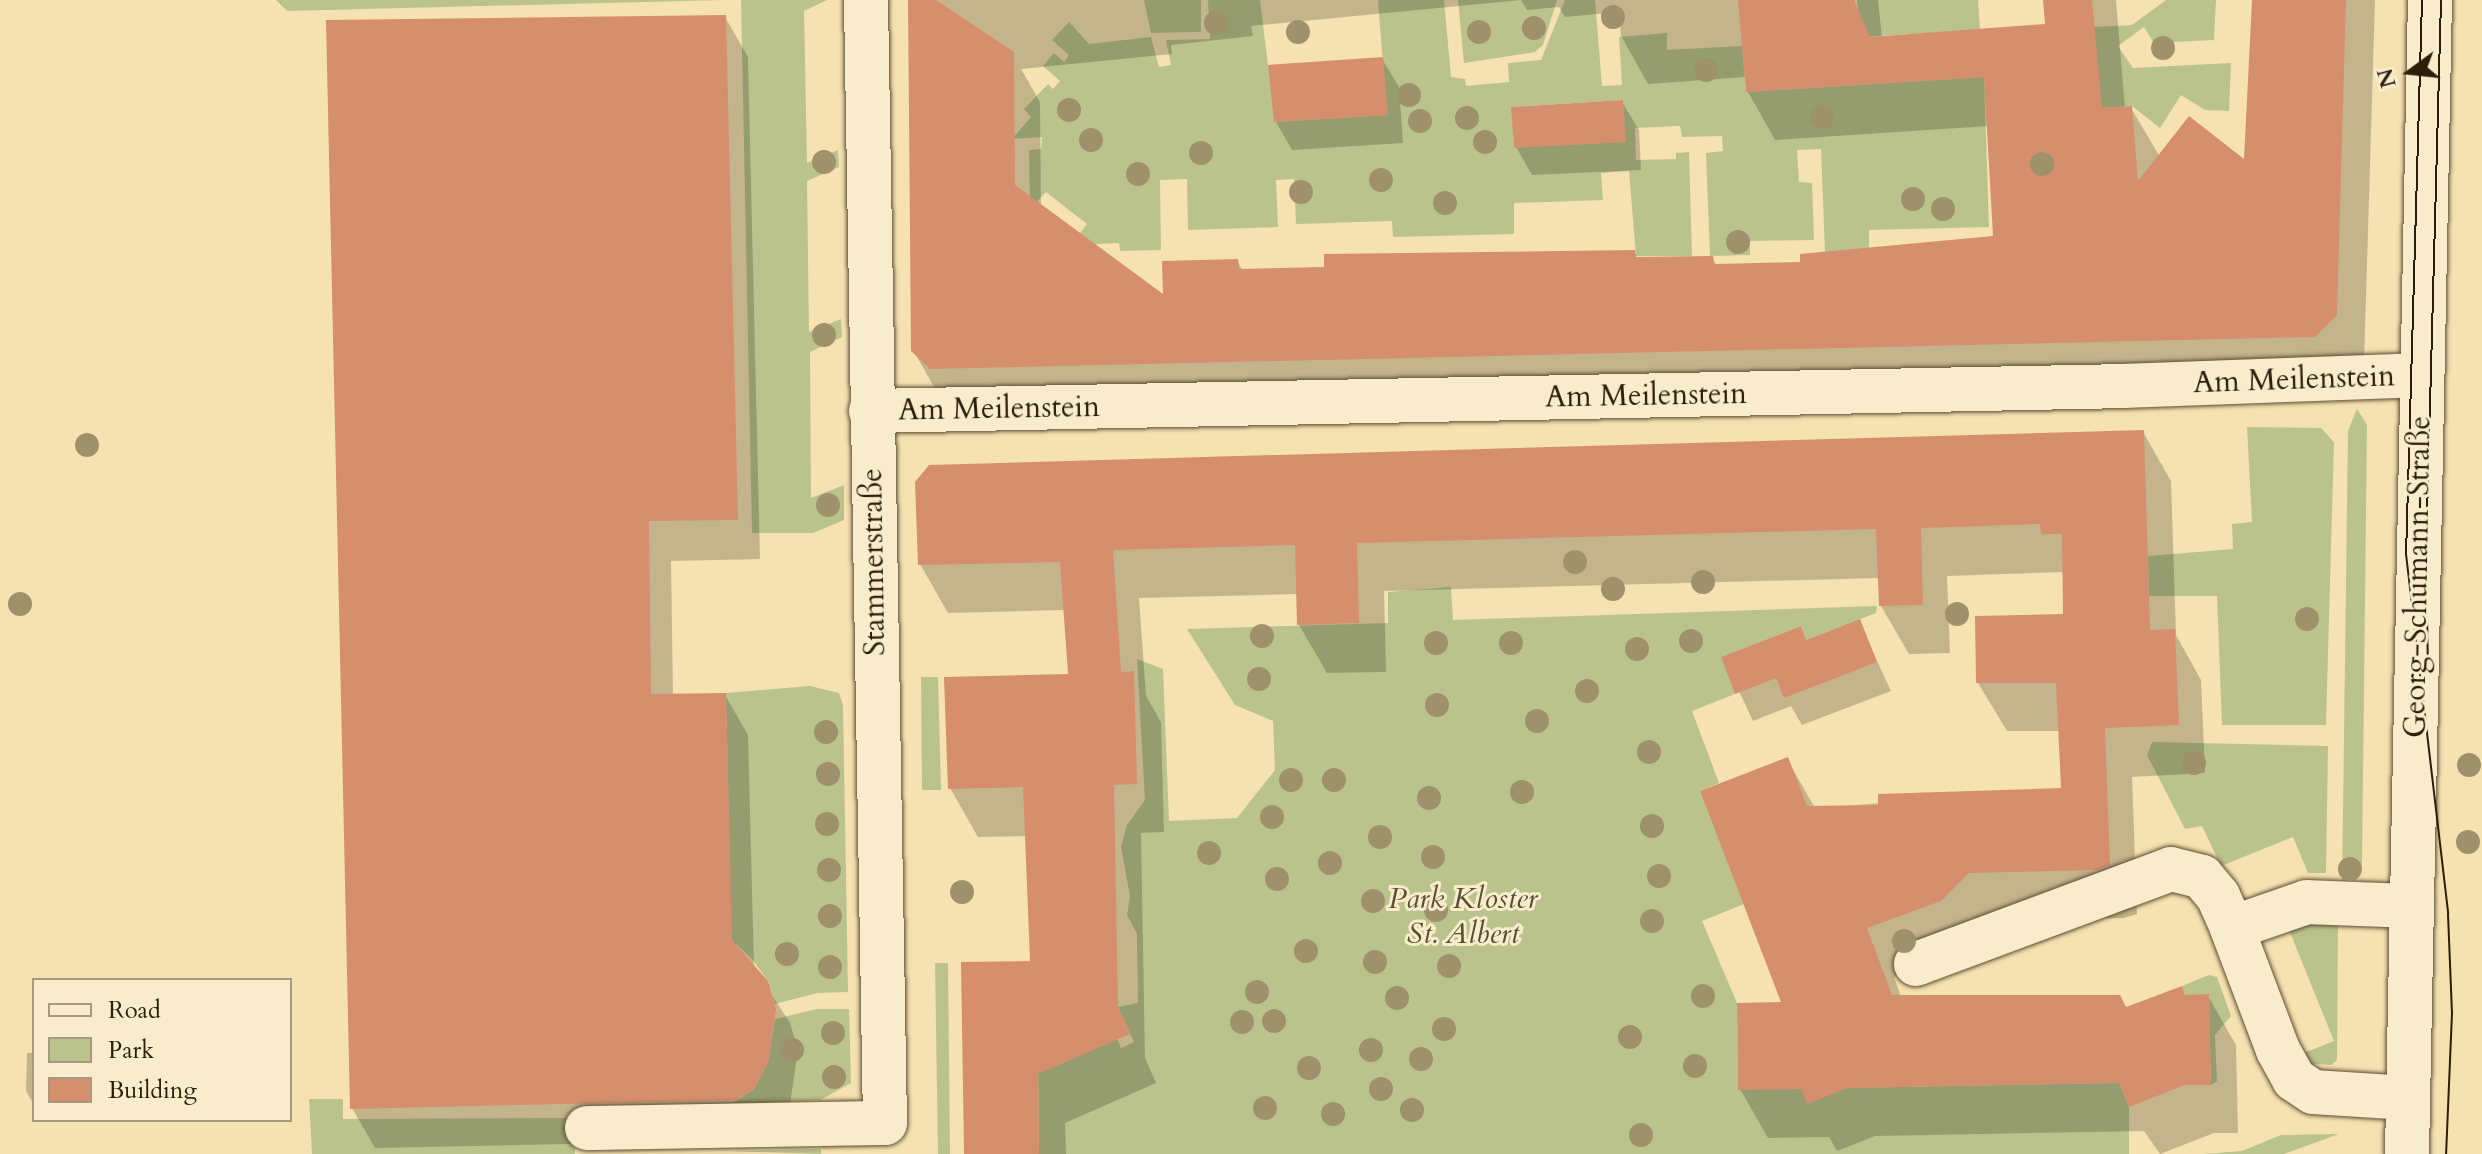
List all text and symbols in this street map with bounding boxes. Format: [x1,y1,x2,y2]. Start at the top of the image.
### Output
north arrow [2370,32,2450,112]
text: N [2370,65,2404,91]
street label: Am Meilenstein [2192,358,2396,402]
street label: Am Meilenstein [1545,376,1747,416]
street label: Am Meilenstein [898,389,1100,429]
street label: Georg-Schumann-Straße [2397,416,2439,738]
street label: Stammerstraße [854,468,894,656]
park label: Park Kloster St. Albert [1388,881,1538,952]
legend [32,978,292,1122]
text: Road [108,994,161,1027]
text: Park [108,1034,154,1067]
text: Building [108,1074,197,1107]

